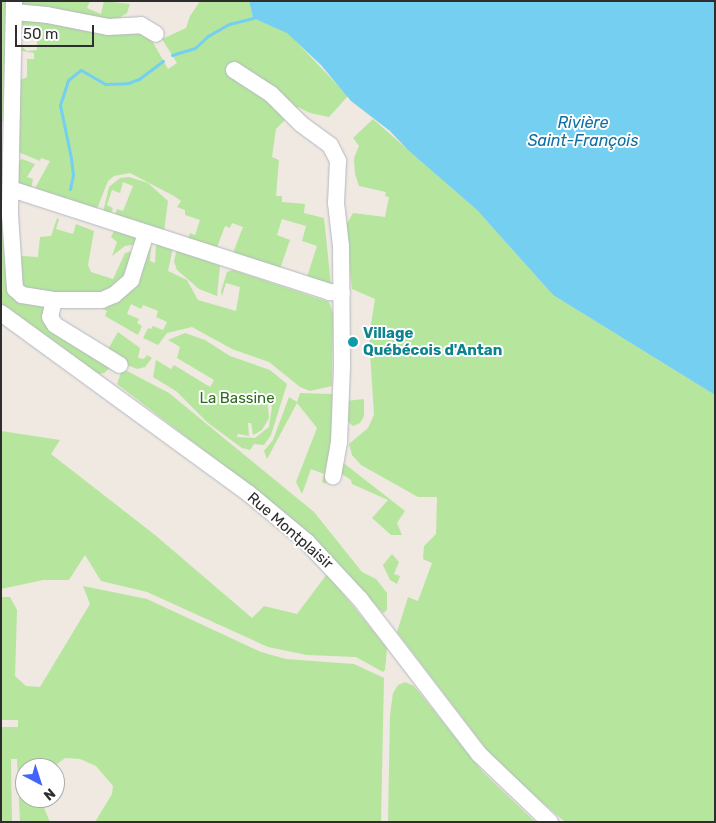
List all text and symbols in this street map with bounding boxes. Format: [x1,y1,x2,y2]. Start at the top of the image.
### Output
scale bar [18,15,96,47]
text: 50 m [23,25,58,43]
water label: Rivière Saint-François [528,113,638,151]
place label: Village Québécois d'Antan [363,324,502,359]
marker: Village Québécois d'Antan [347,336,359,348]
park label: La Bassine [199,390,275,408]
street label: Rue Montplaisir [243,489,337,573]
north arrow [15,758,65,808]
text: N [40,784,59,804]

